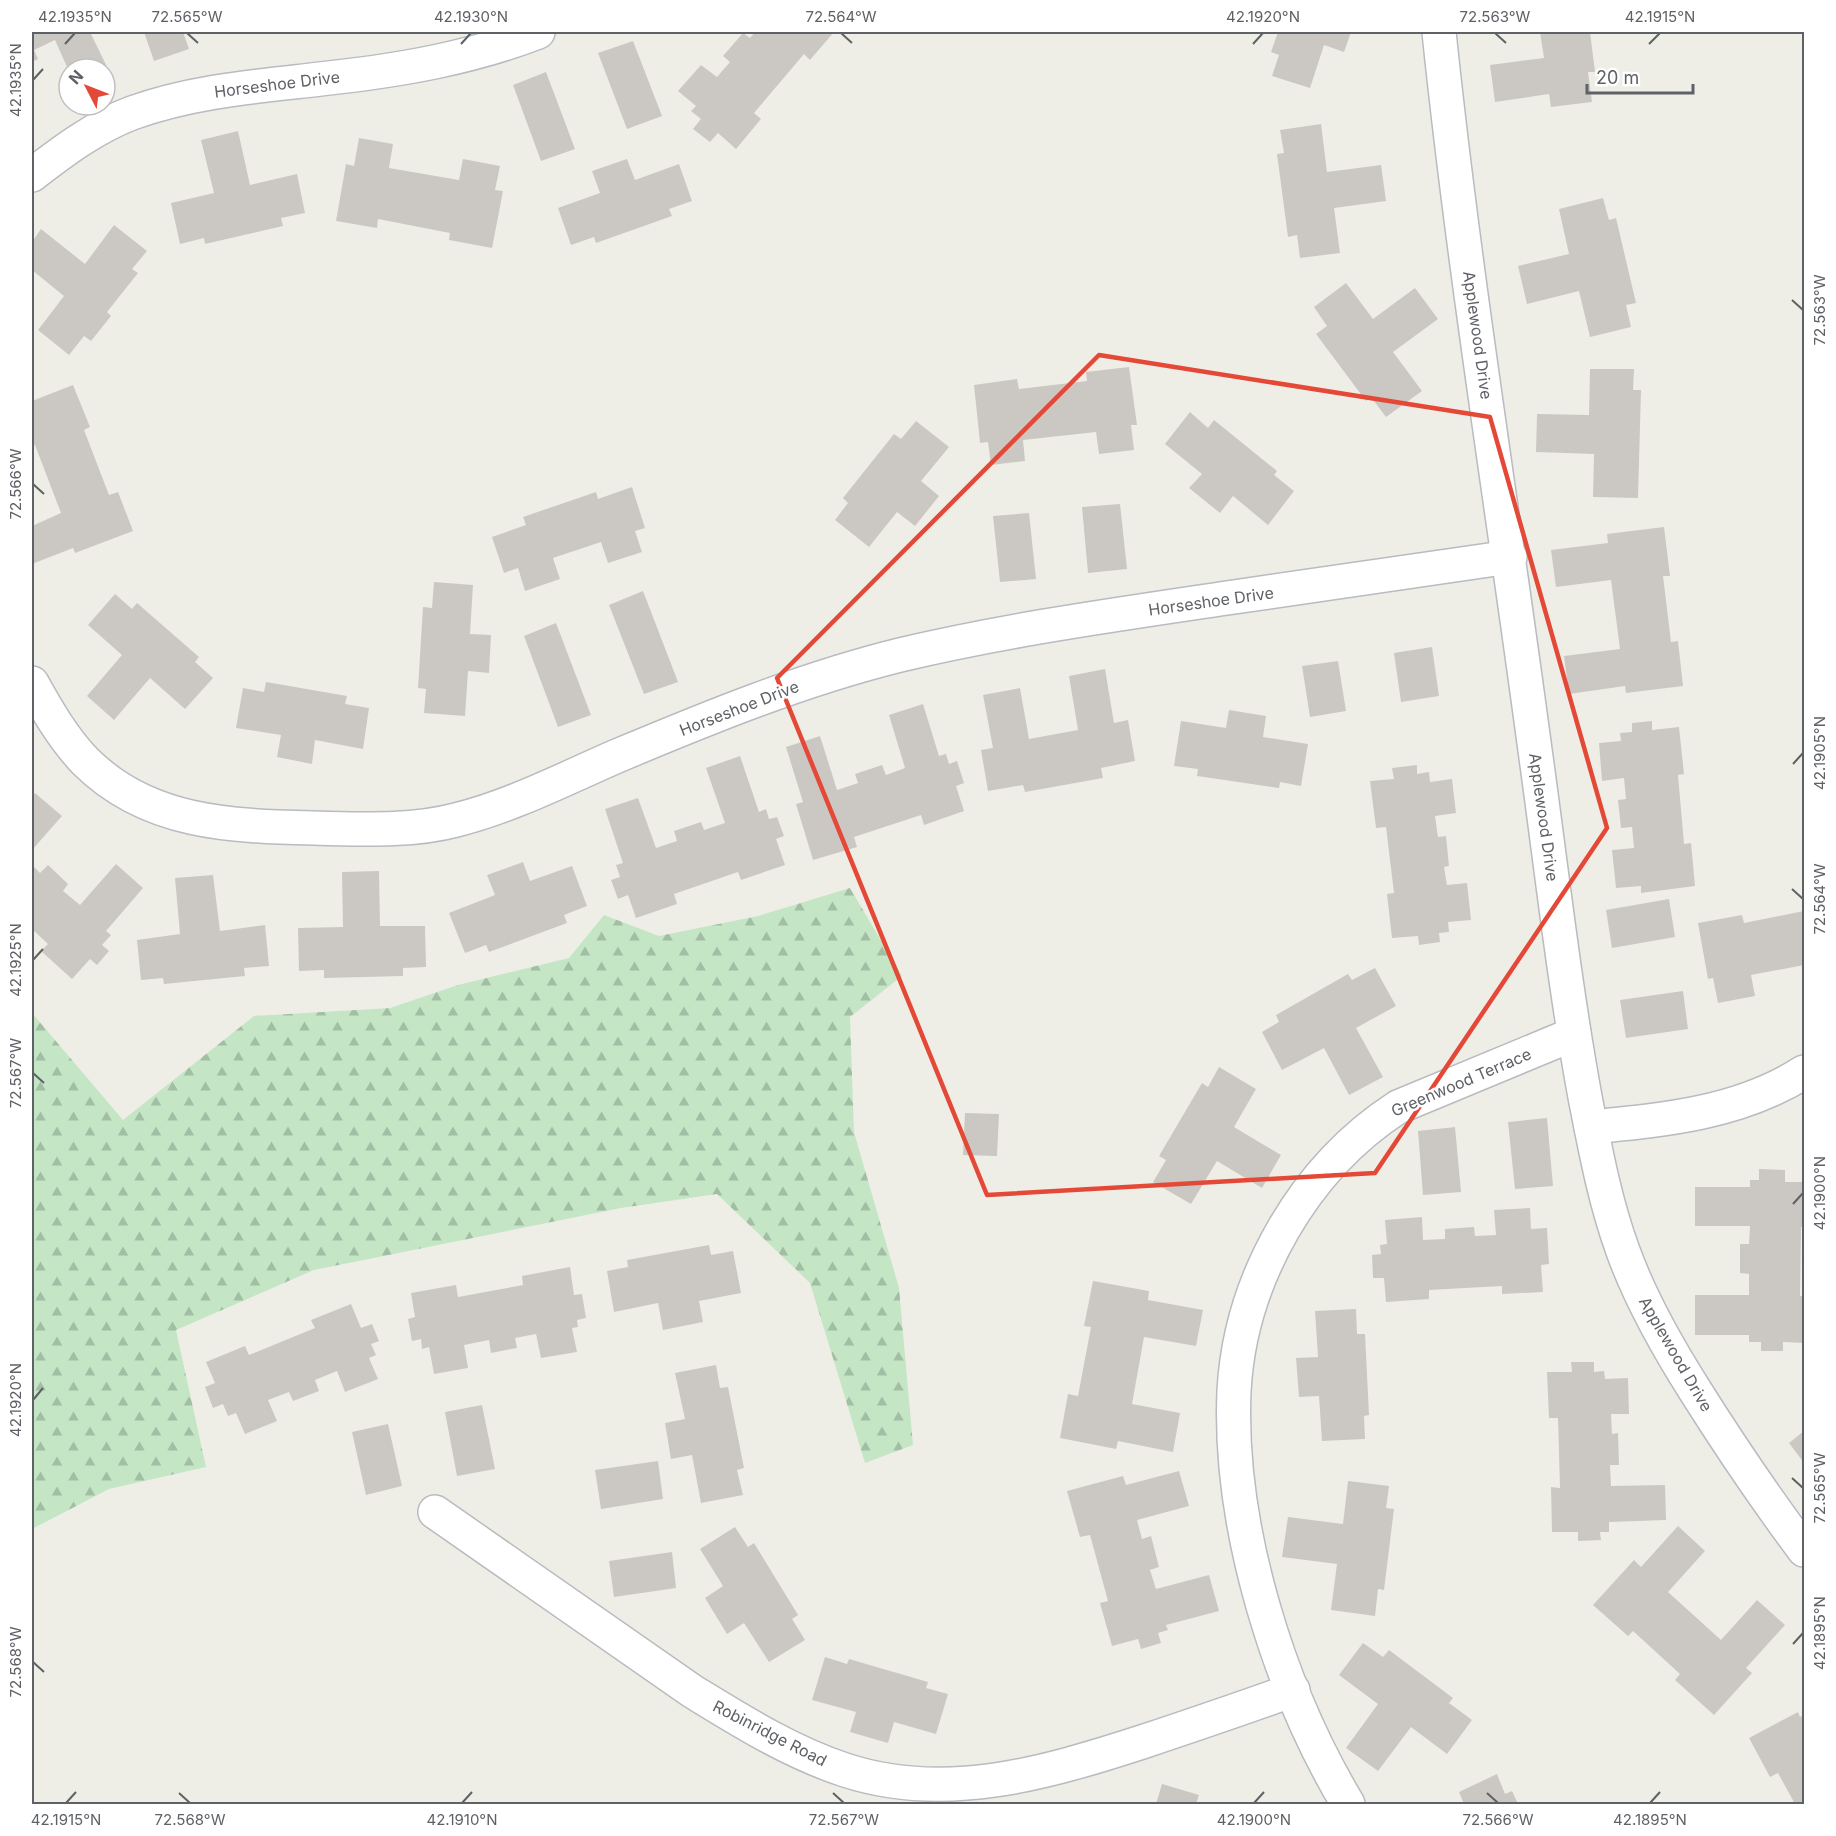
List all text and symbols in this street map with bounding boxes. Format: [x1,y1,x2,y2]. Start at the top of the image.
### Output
text: 42.1935°N [38,7,112,26]
text: 72.565°W [152,7,223,26]
text: 42.1930°N [434,7,508,26]
text: 72.564°W [805,7,877,26]
text: 42.1920°N [1226,7,1300,26]
text: 72.563°W [1460,7,1531,26]
text: 42.1915°N [1625,7,1695,26]
text: 42.1935°N [6,43,25,117]
north arrow [57,57,117,117]
scale bar [1587,57,1694,95]
text: N [64,66,87,88]
street label: Horseshoe Drive [213,66,341,102]
text: 20 m [1596,67,1639,88]
street label: Applewood Drive [1459,269,1497,401]
text: 72.563°W [1810,274,1829,345]
text: 72.566°W [6,448,25,520]
street label: Horseshoe Drive [1147,582,1275,620]
street label: Horseshoe Drive [676,676,802,740]
text: 42.1905°N [1810,716,1829,790]
street label: Applewood Drive [1525,751,1563,883]
text: 72.564°W [1810,863,1829,935]
text: 42.1925°N [6,923,25,997]
text: 72.567°W [6,1038,25,1108]
street label: Greenwood Terrace [1388,1043,1534,1121]
text: 42.1900°N [1810,1156,1829,1230]
street label: Applewood Drive [1635,1293,1717,1415]
text: 42.1920°N [6,1363,25,1437]
text: 72.565°W [1810,1452,1829,1523]
text: 42.1895°N [1810,1596,1829,1670]
text: 72.568°W [6,1626,25,1697]
street label: Robinridge Road [710,1696,830,1770]
text: 42.1915°N [31,1810,101,1829]
text: 72.568°W [155,1810,226,1829]
text: 42.1910°N [427,1810,497,1829]
text: 72.567°W [809,1810,879,1829]
text: 42.1900°N [1217,1810,1291,1829]
text: 72.566°W [1462,1810,1534,1829]
text: 42.1895°N [1613,1810,1687,1829]

